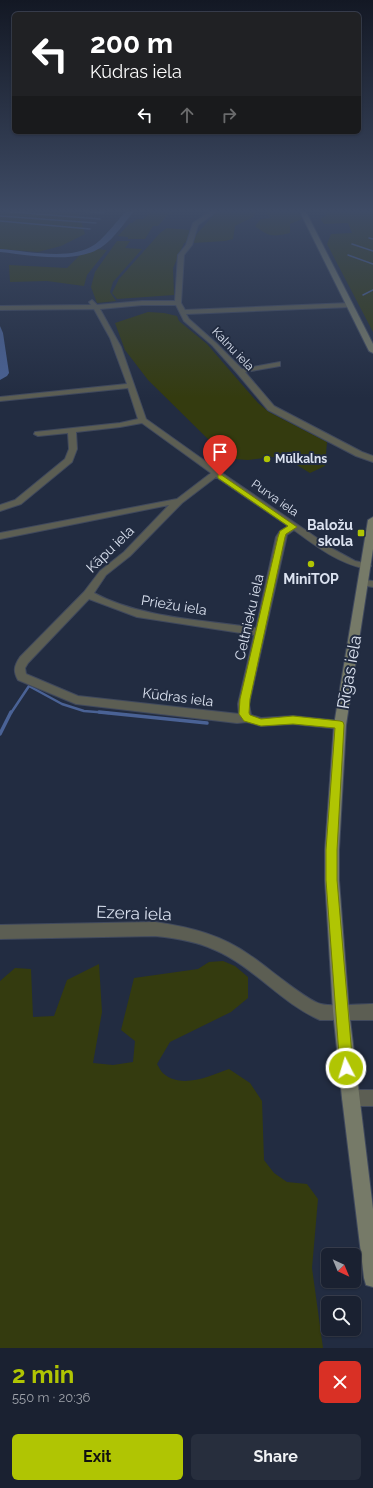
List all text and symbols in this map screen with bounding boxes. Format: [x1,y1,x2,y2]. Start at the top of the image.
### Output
text: 200 m [90,27,173,60]
icon: left [24,28,76,80]
text: Kūdras iela [90,61,182,82]
icon: left [134,104,156,126]
icon: ahead [176,104,198,126]
icon: right [218,104,240,126]
street label: Kalnu iela [209,325,257,373]
pin [203,435,237,476]
icon: arrive [209,441,231,463]
place label: Mūlkalns [275,452,327,466]
marker: Mūlkalns [262,454,272,464]
street label: Purva iela [249,477,301,519]
place label: Baložu skola [307,517,353,549]
street label: Kāpu iela [83,522,137,576]
marker: Baložu skola [356,528,366,538]
marker: MiniTOP [306,559,316,569]
place label: MiniTOP [283,571,339,587]
street label: Celtnieku iela [231,572,267,662]
street label: Priežu iela [140,592,208,618]
street label: Rīgas iela [333,634,365,710]
street label: Kūdras iela [142,685,214,709]
street label: Ezera iela [96,902,172,924]
position arrow [325,1047,367,1089]
north arrow [321,1248,361,1288]
map controls [321,1248,361,1336]
button: search [321,1296,361,1336]
text: 2 min [12,1360,74,1389]
button: close [319,1361,361,1403]
text: 550 m · 20:36 [12,1390,90,1405]
button: Exit [12,1434,183,1480]
button: Share [191,1434,361,1480]

